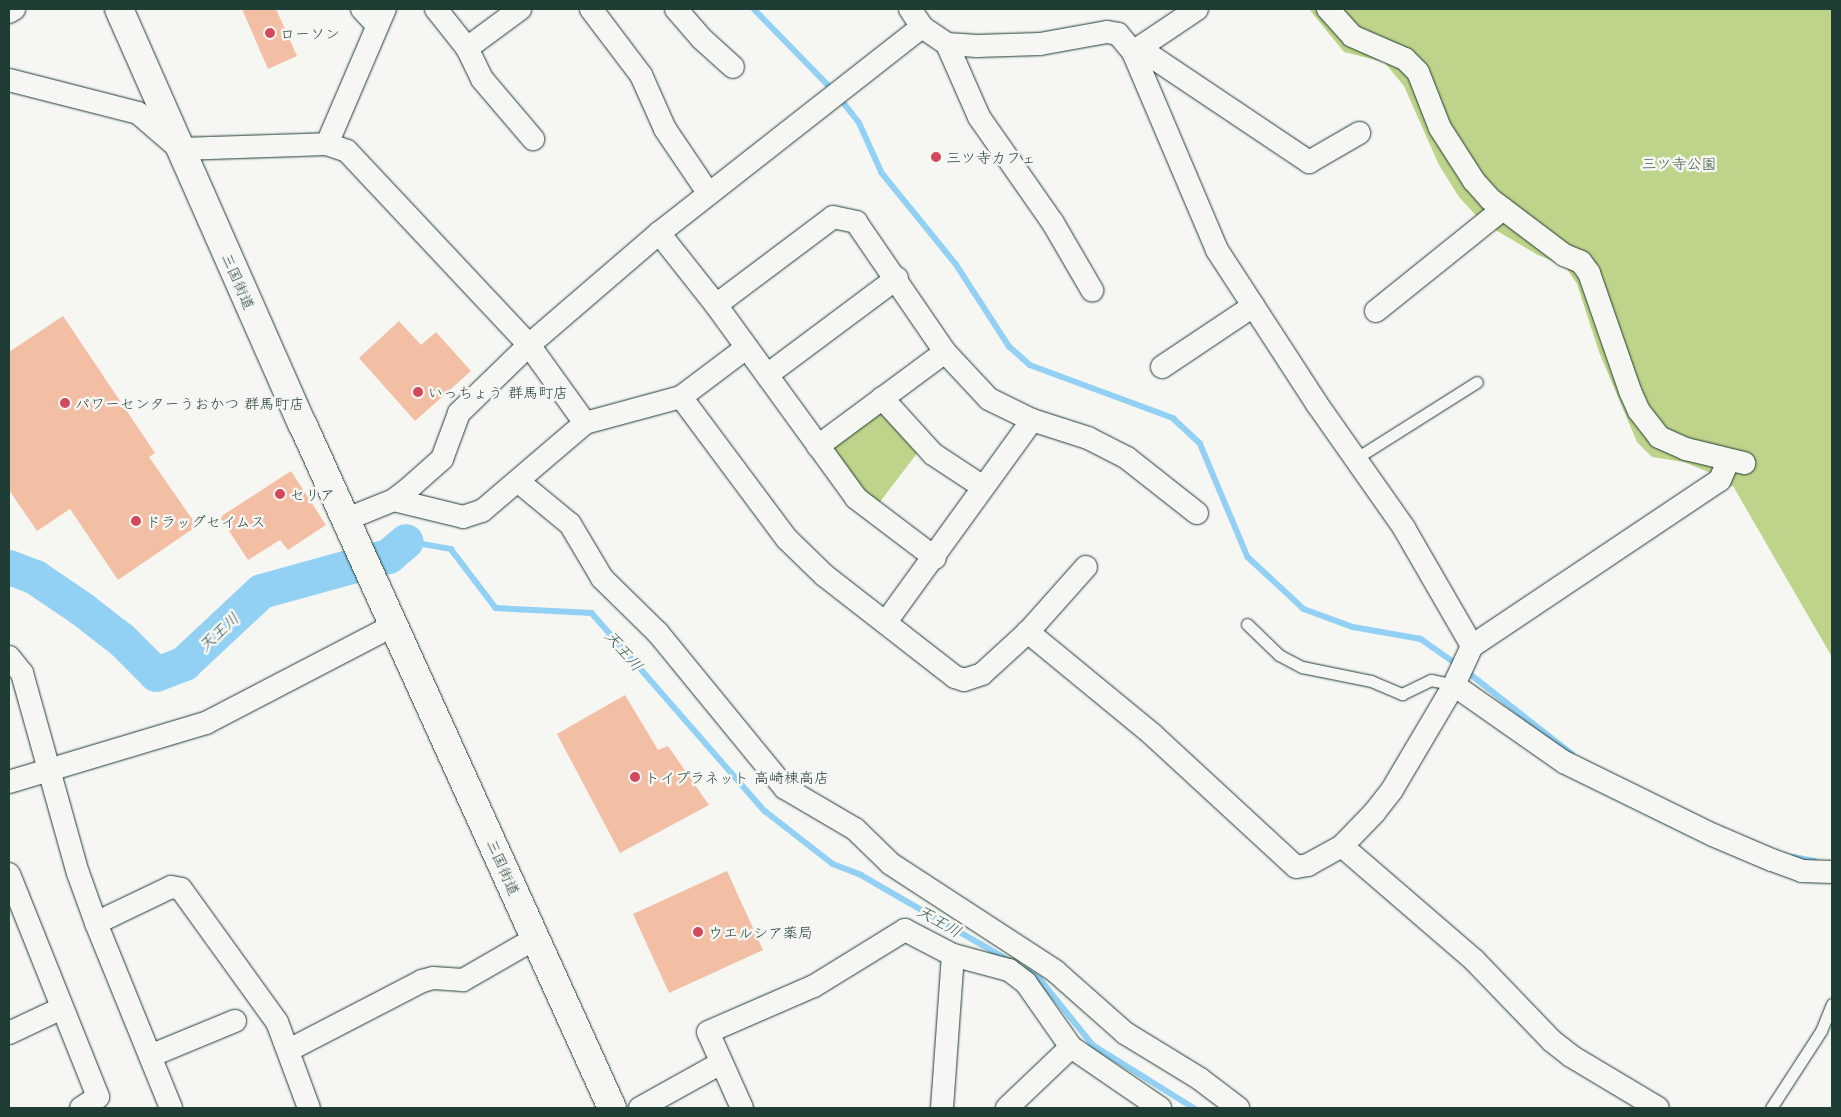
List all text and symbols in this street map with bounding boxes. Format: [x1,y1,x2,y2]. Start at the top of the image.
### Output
place label: ローソン [280,24,340,42]
marker: ローソン [264,27,276,39]
place label: 三ツ寺カフェ [946,148,1036,166]
marker: 三ツ寺カフェ [930,151,942,163]
park label: 三ツ寺公園 [1642,154,1716,172]
street label: 三国街道 [219,250,259,312]
place label: いっちょう 群馬町店 [428,383,568,401]
marker: いっちょう 群馬町店 [412,386,424,398]
place label: パワーセンターうおかつ 群馬町店 [75,394,305,412]
marker: パワーセンターうおかつ 群馬町店 [59,397,71,409]
place label: セリア [290,485,335,503]
marker: セリア [274,488,286,500]
place label: ドラッグセイムス [146,512,266,530]
marker: ドラッグセイムス [130,515,142,527]
water label: 天王川 [194,608,242,654]
water label: 天王川 [602,626,648,674]
place label: トイプラネット 高崎棟高店 [645,768,830,786]
marker: トイプラネット 高崎棟高店 [629,771,641,783]
street label: 三国街道 [484,836,524,898]
water label: 天王川 [914,900,966,940]
place label: ウエルシア薬局 [708,923,813,941]
marker: ウエルシア薬局 [692,926,704,938]

